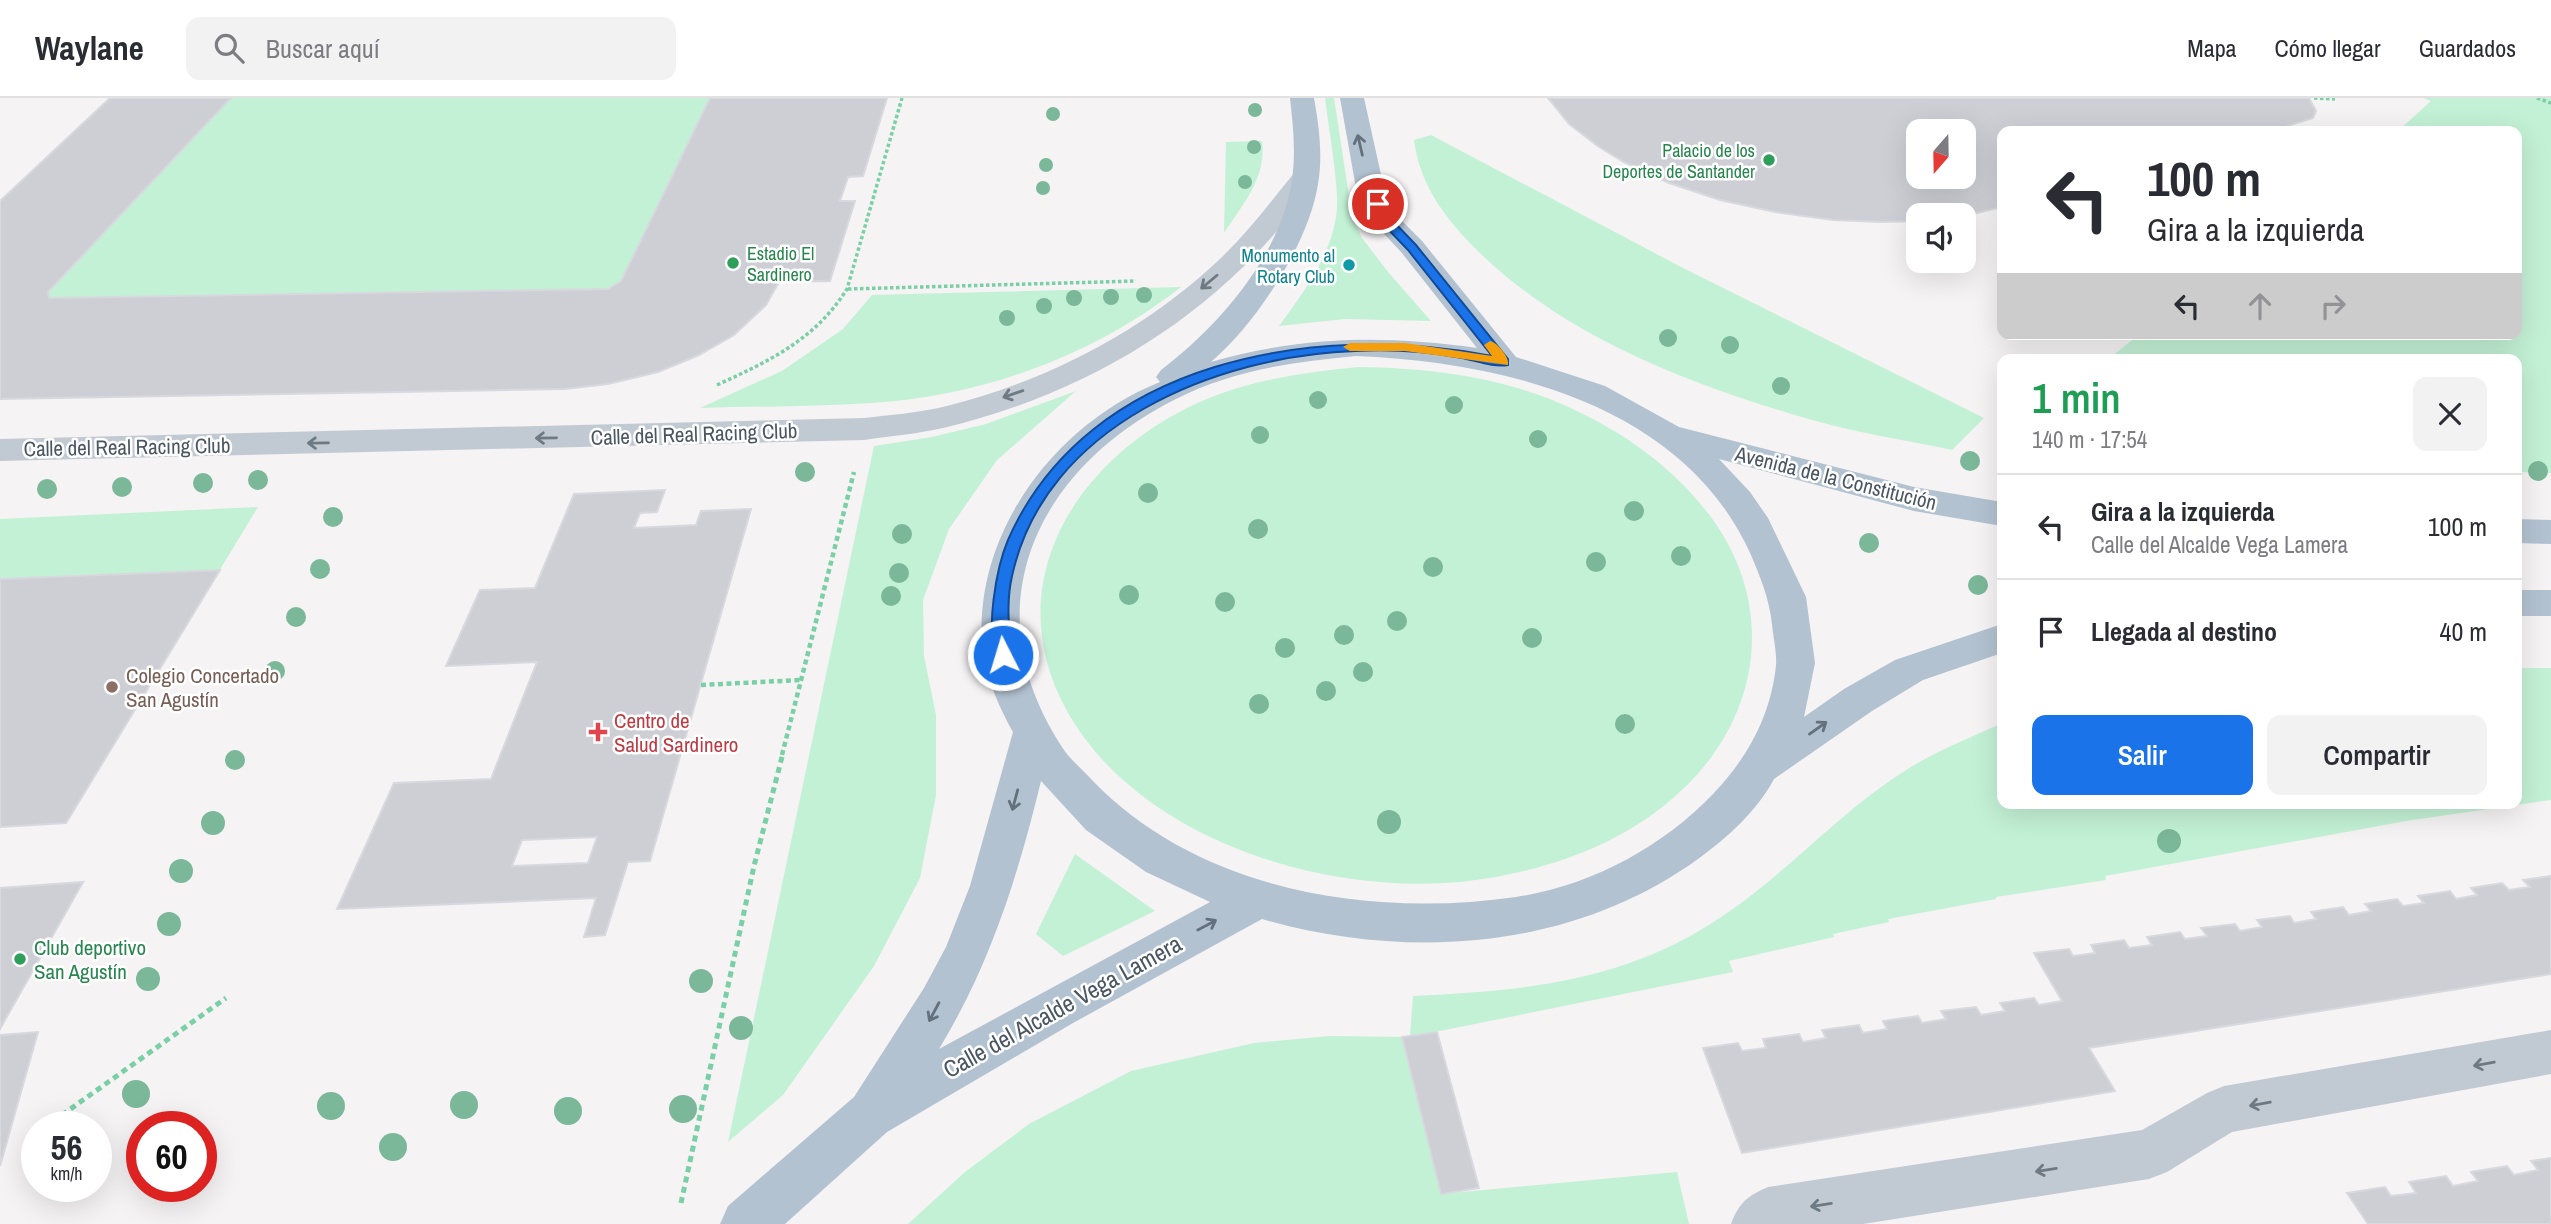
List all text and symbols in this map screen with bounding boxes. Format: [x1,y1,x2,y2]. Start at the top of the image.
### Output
search box [186,17,676,80]
text: Waylane [35,26,144,70]
icon: search [210,29,248,67]
text: Buscar aquí [266,31,380,66]
text: Mapa [2187,32,2237,64]
text: Cómo llegar [2275,32,2381,64]
text: Guardados [2419,32,2516,64]
north arrow [1906,119,1976,189]
map controls [1906,119,1976,273]
one-way arrow [1353,134,1367,157]
place label: Palacio de los Deportes de Santander [1602,138,1755,184]
text: 100 m [2147,145,2261,211]
marker: Palacio de los Deportes de Santander [1761,152,1777,168]
icon: left [2032,154,2123,245]
pin [1348,174,1408,234]
icon: arrive [1359,185,1397,223]
button: sound [1906,203,1976,273]
text: Gira a la izquierda [2147,208,2364,251]
place label: Estadio El Sardinero [747,241,814,287]
place label: Monumento al Rotary Club [1241,243,1335,289]
marker: Estadio El Sardinero [725,255,741,271]
marker: Monumento al Rotary Club [1341,257,1357,273]
one-way arrow [1201,274,1219,290]
icon: left [2168,287,2206,325]
icon: ahead [2241,287,2279,325]
icon: right [2314,287,2352,325]
text: 1 min [2032,370,2121,426]
button: close [2413,377,2487,451]
one-way arrow [1003,389,1025,401]
street label: Calle del Real Racing Club [590,416,798,452]
text: 140 m · 17:54 [2032,424,2147,455]
street label: Calle del Real Racing Club [23,431,231,463]
one-way arrow [534,431,557,445]
one-way arrow [307,436,330,450]
street label: Avenida de la Constitución [1731,439,1940,517]
text: Gira a la izquierda [2091,494,2275,529]
icon: left [2032,508,2070,546]
text: 100 m [2428,509,2487,544]
text: Calle del Alcalde Vega Lamera [2091,529,2348,560]
icon: arrive [2032,613,2070,651]
text: Llegada al destino [2091,614,2277,649]
text: 40 m [2440,614,2487,649]
position arrow [966,618,1040,692]
place label: Colegio Concertado San Agustín [126,661,279,714]
marker: Colegio Concertado San Agustín [104,679,120,695]
place label: Centro de Salud Sardinero [614,706,738,759]
button: Salir [2032,715,2253,795]
button: Compartir [2267,715,2487,795]
one-way arrow [1808,721,1827,735]
marker: Centro de Salud Sardinero [588,722,608,742]
one-way arrow [1007,789,1020,811]
one-way arrow [1196,918,1217,932]
street label: Calle del Alcalde Vega Lamera [937,927,1187,1085]
place label: Club deportivo San Agustín [34,933,146,986]
marker: Club deportivo San Agustín [12,951,28,967]
one-way arrow [927,1001,940,1022]
one-way arrow [2473,1058,2496,1071]
one-way arrow [2249,1098,2272,1111]
speed limit sign: 60 [126,1111,217,1202]
text: 56 [51,1124,82,1171]
text: km/h [51,1161,83,1186]
one-way arrow [2035,1164,2058,1177]
one-way arrow [1810,1199,1833,1212]

